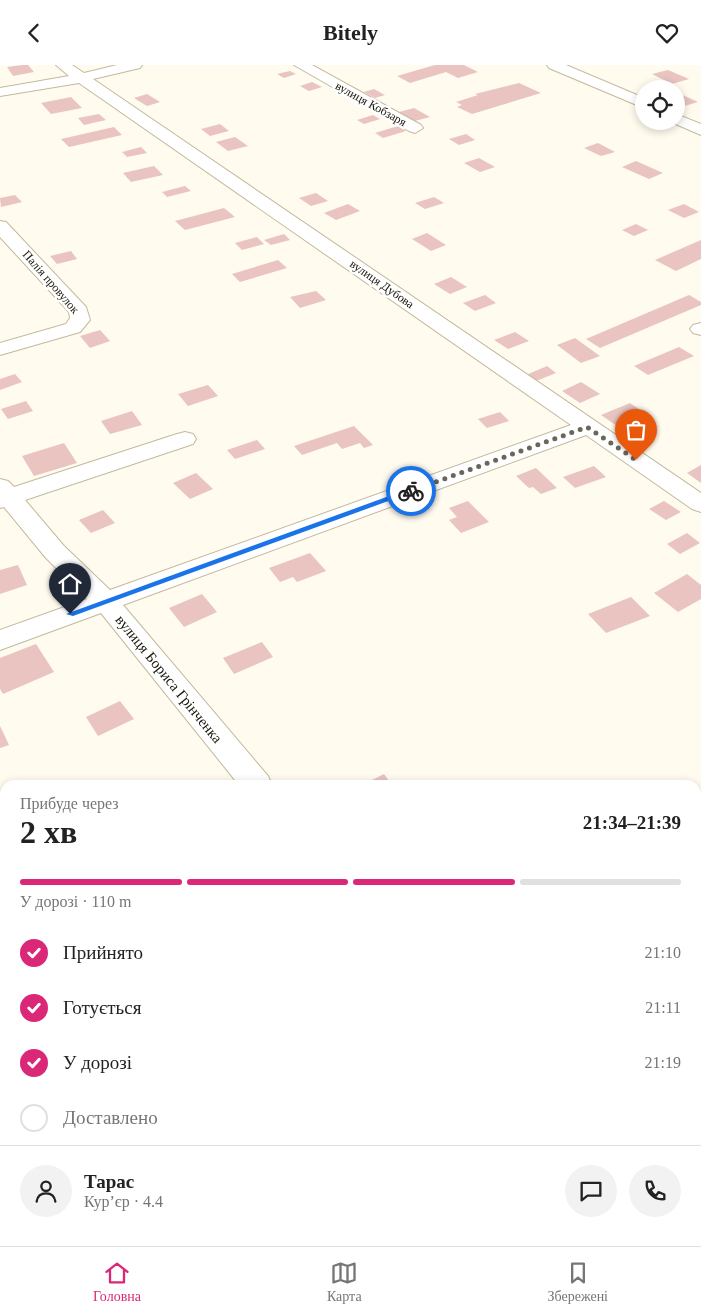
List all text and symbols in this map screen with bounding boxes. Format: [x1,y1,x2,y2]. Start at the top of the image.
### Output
icon: back [20,19,48,47]
icon: heart [653,19,681,47]
text: Bitely [323,20,378,45]
street label: вулиця Кобзаря [333,79,409,130]
map controls [635,80,685,130]
button: locate [635,80,685,130]
street label: Палія провулок [20,248,82,316]
street label: вулиця Дубова [347,257,417,312]
pin [615,409,657,460]
icon: bag [622,416,650,444]
courier [386,466,436,516]
icon: bike [397,477,425,505]
pin [49,563,91,614]
icon: home [56,570,84,598]
street label: вулиця Бориса Грінченка [112,612,226,746]
text: Прибуде через [20,795,119,812]
text: 21:34–21:39 [583,812,681,833]
text: 2 хв [20,814,77,850]
text: У дорозі · 110 m [20,893,131,910]
icon: check [20,939,48,967]
text: Прийнято [63,942,143,963]
text: 21:10 [645,944,681,961]
icon: check [20,994,48,1022]
text: Готується [63,997,141,1018]
text: 21:11 [645,999,681,1016]
icon: check [20,1049,48,1077]
text: У дорозі [63,1052,132,1073]
text: 21:19 [645,1054,681,1071]
text: Доставлено [63,1107,158,1128]
button: person [20,1165,72,1217]
button: chat [565,1165,617,1217]
button: phone [629,1165,681,1217]
text: Тарас [84,1171,134,1192]
text: Кур’єр · 4.4 [84,1193,163,1210]
tab: Головна [93,1259,141,1305]
tab: Карта [327,1259,362,1305]
tab: Збережені [548,1259,608,1305]

